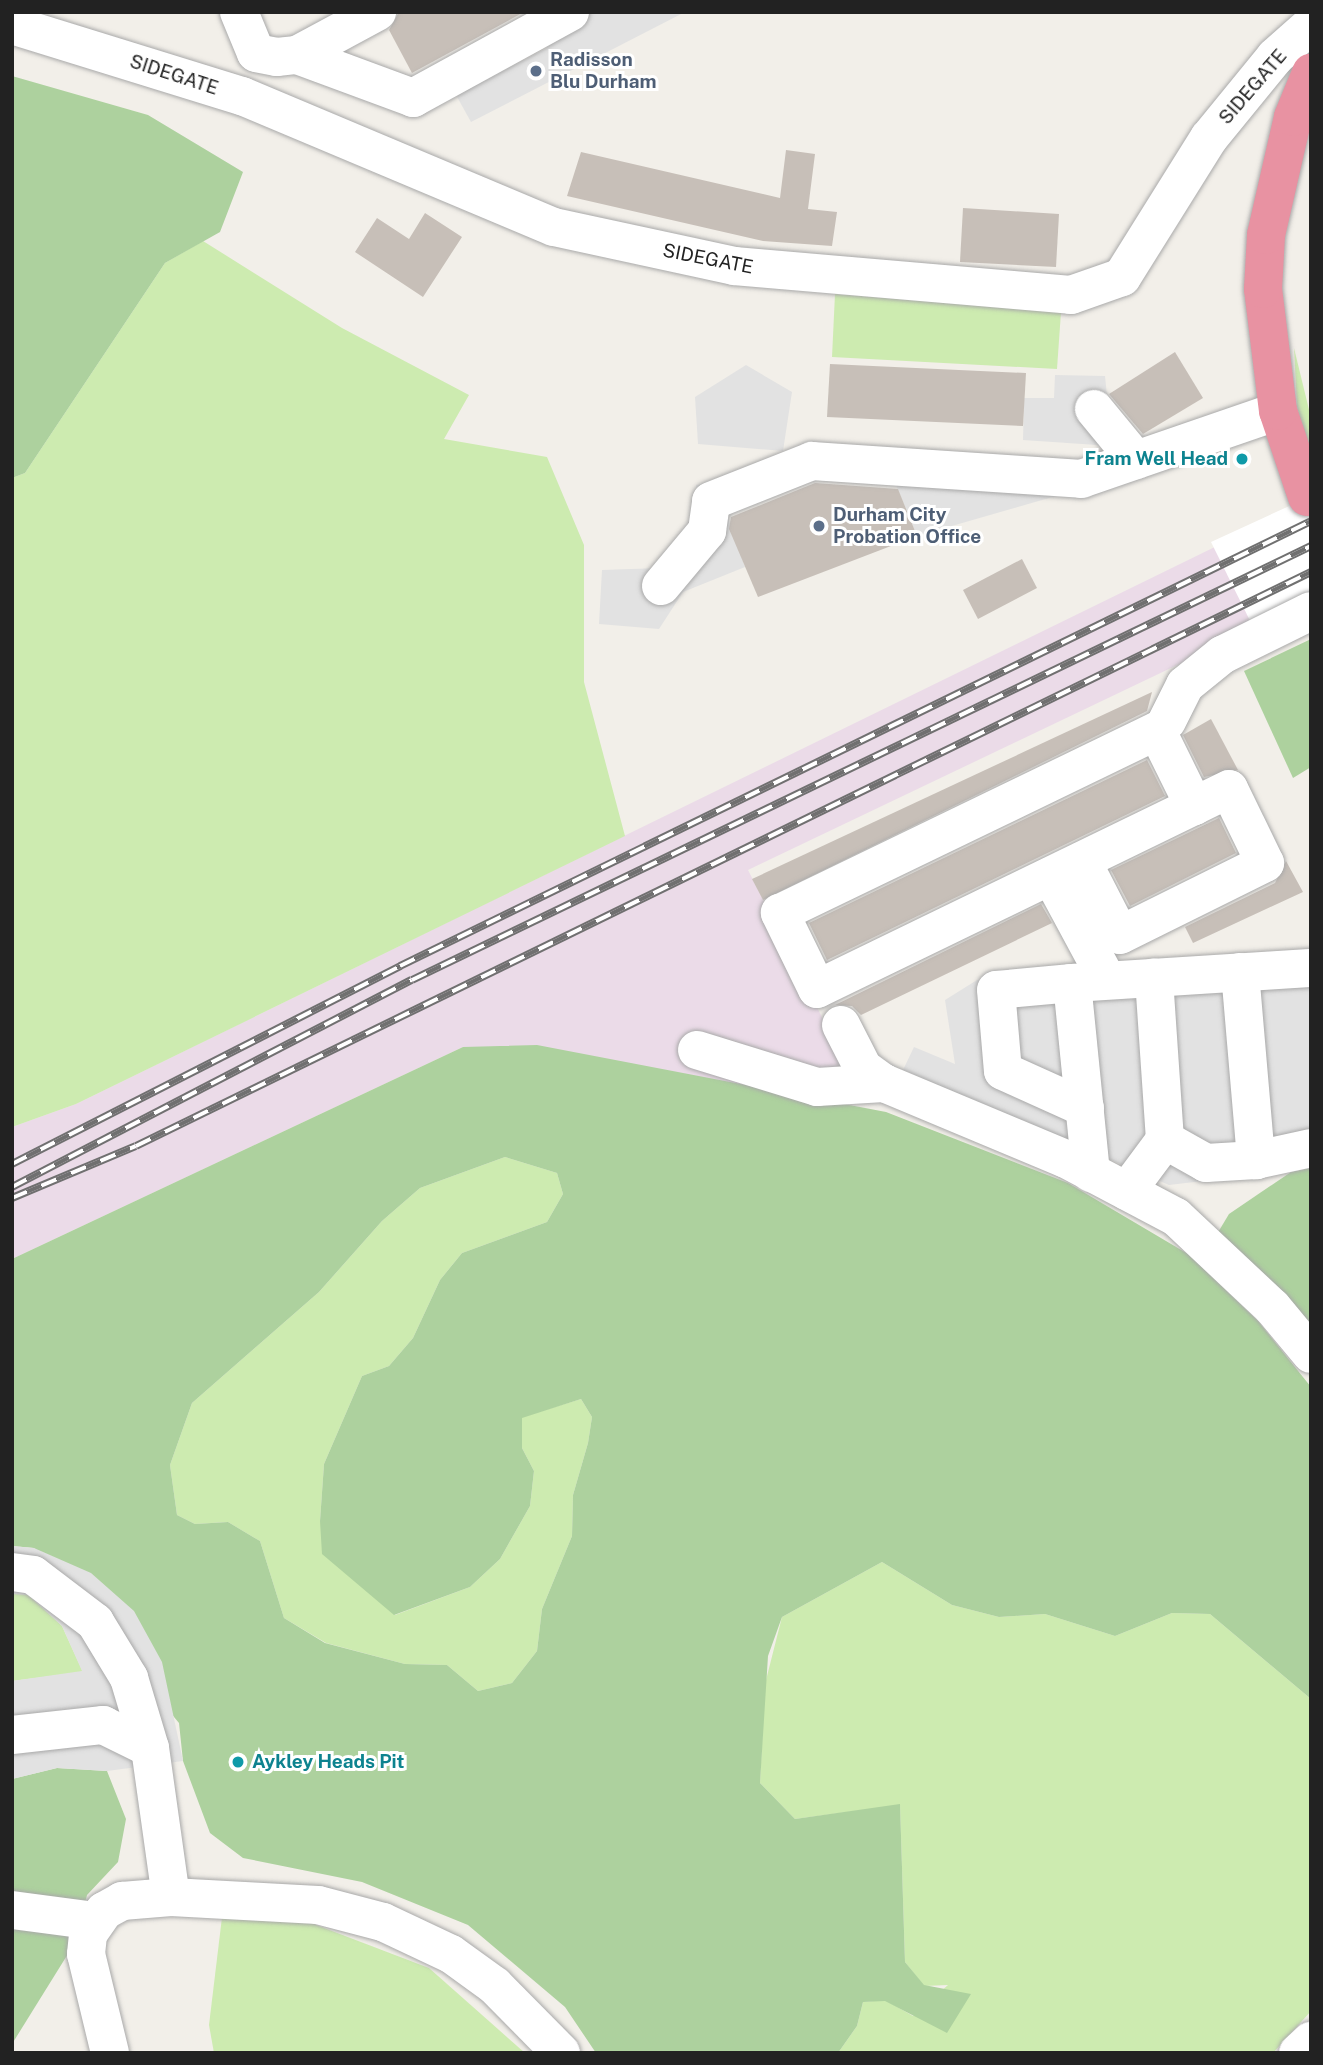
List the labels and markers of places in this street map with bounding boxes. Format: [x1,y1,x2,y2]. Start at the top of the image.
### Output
place label: Radisson Blu Durham [550,49,657,93]
marker: Radisson Blu Durham [528,63,544,79]
place label: Fram Well Head [1084,448,1228,470]
marker: Fram Well Head [1234,451,1250,467]
place label: Durham City Probation Office [833,504,981,548]
marker: Durham City Probation Office [811,518,827,534]
place label: Aykley Heads Pit [252,1751,405,1773]
marker: Aykley Heads Pit [230,1754,246,1770]

